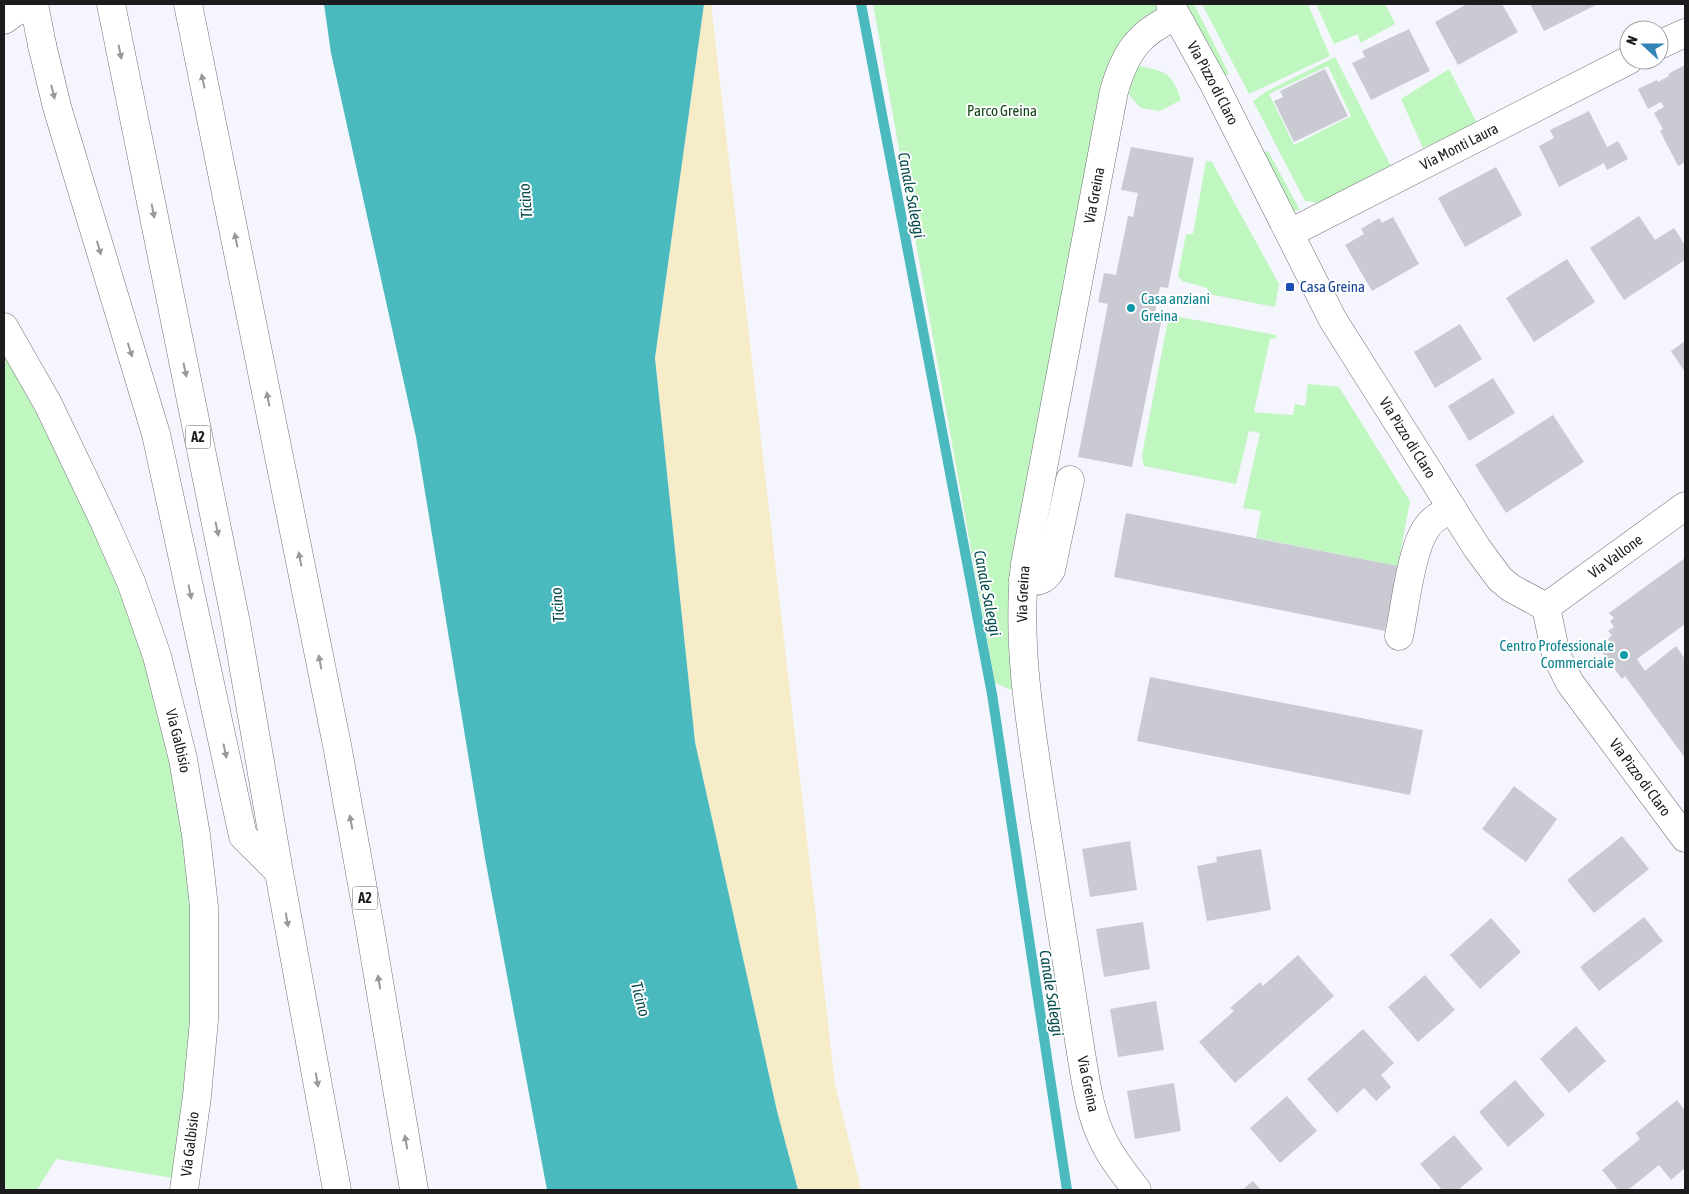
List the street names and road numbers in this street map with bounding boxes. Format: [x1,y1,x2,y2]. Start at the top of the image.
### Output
street label: Via Pizzo di Claro [1184,38,1242,128]
street label: Via Monti Laura [1417,119,1501,173]
street label: Via Greina [1080,166,1107,225]
street label: Via Pizzo di Claro [1376,394,1440,481]
road number: A2 [186,426,210,448]
street label: Via Vallone [1585,531,1646,581]
street label: Via Greina [1013,565,1033,622]
street label: Via Galbisio [163,707,194,774]
street label: Via Pizzo di Claro [1606,735,1675,819]
road number: A2 [352,886,378,910]
street label: Via Greina [1074,1054,1103,1113]
street label: Via Galbisio [177,1111,202,1177]

